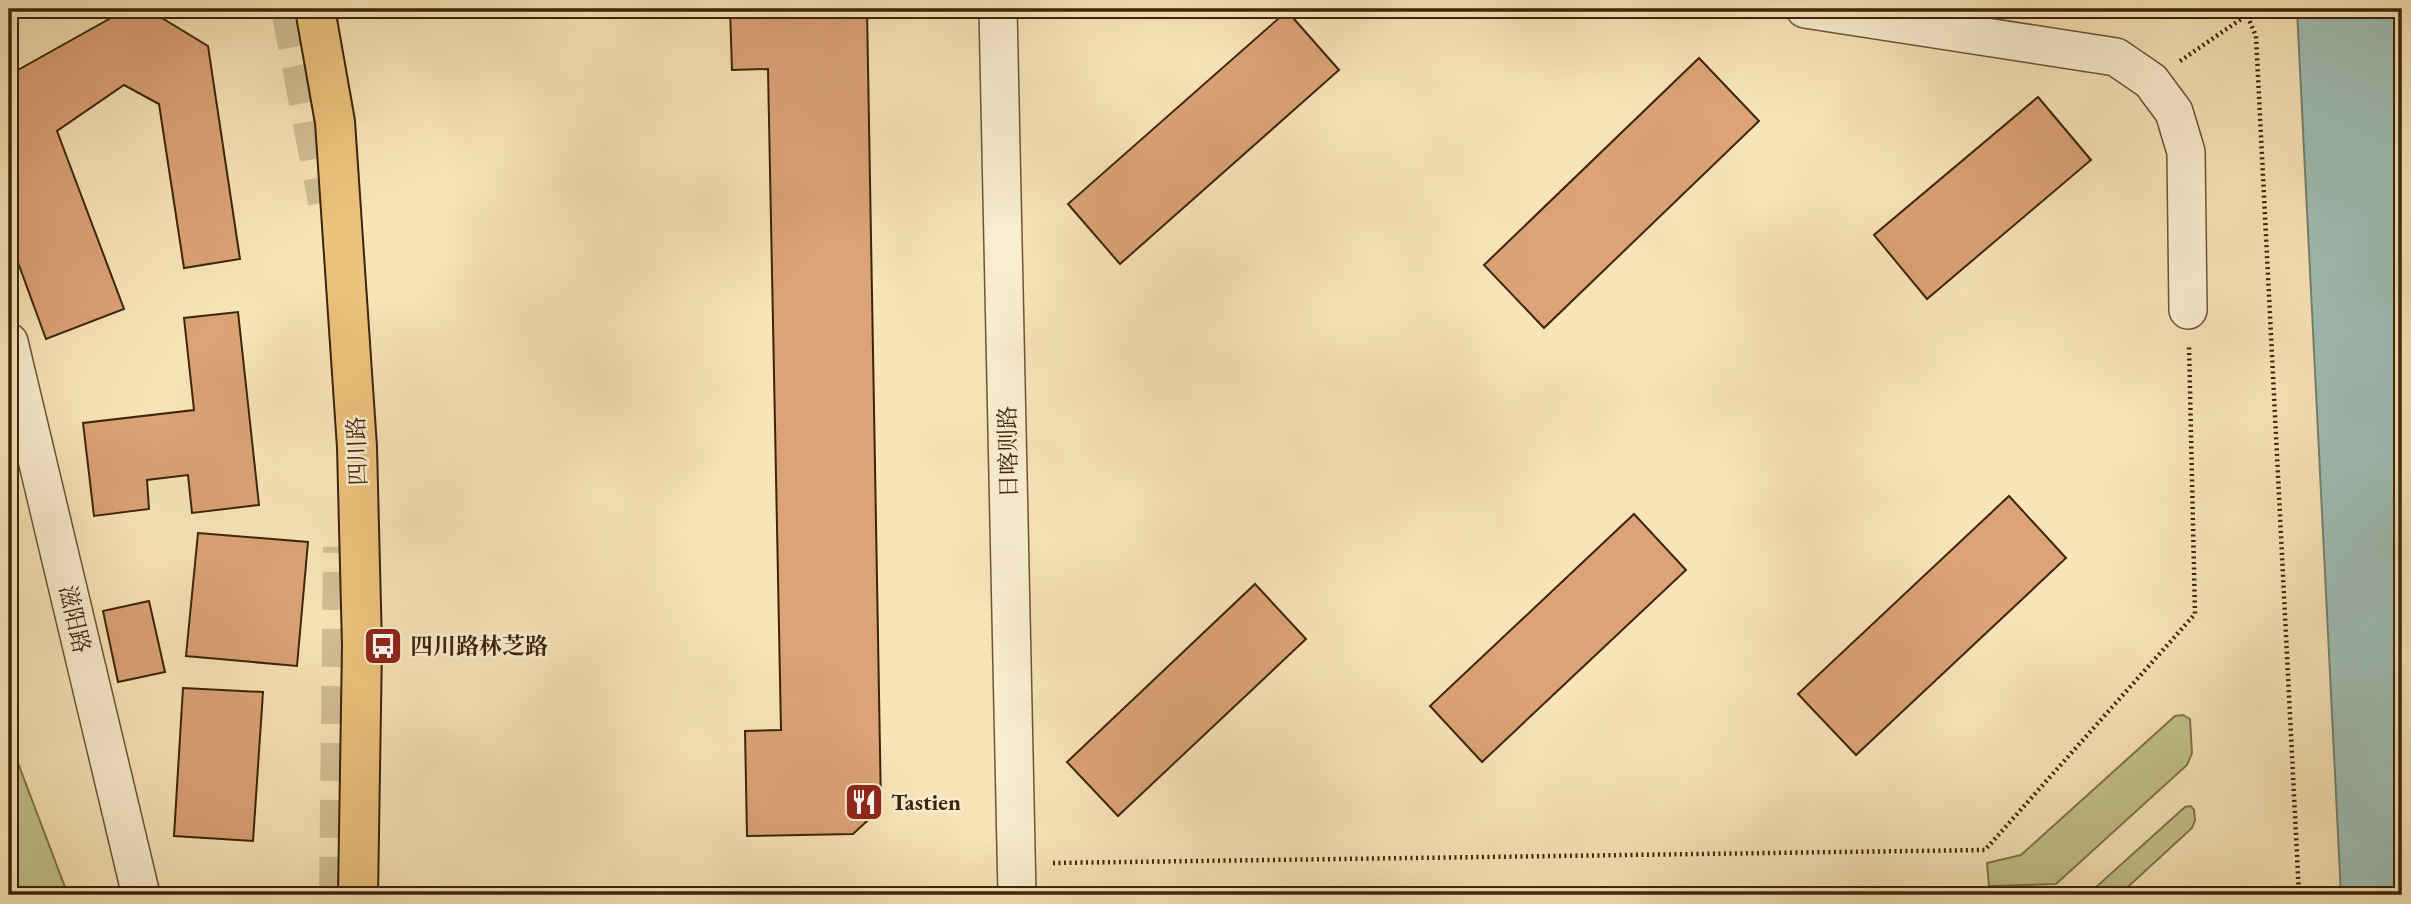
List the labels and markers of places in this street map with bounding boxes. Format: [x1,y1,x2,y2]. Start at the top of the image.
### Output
bus stop icon: 四川路林芝路 [362,625,404,667]
place label: 四川路林芝路 [410,631,548,661]
restaurant icon: Tastien [843,781,885,823]
place label: Tastien [891,787,961,817]

